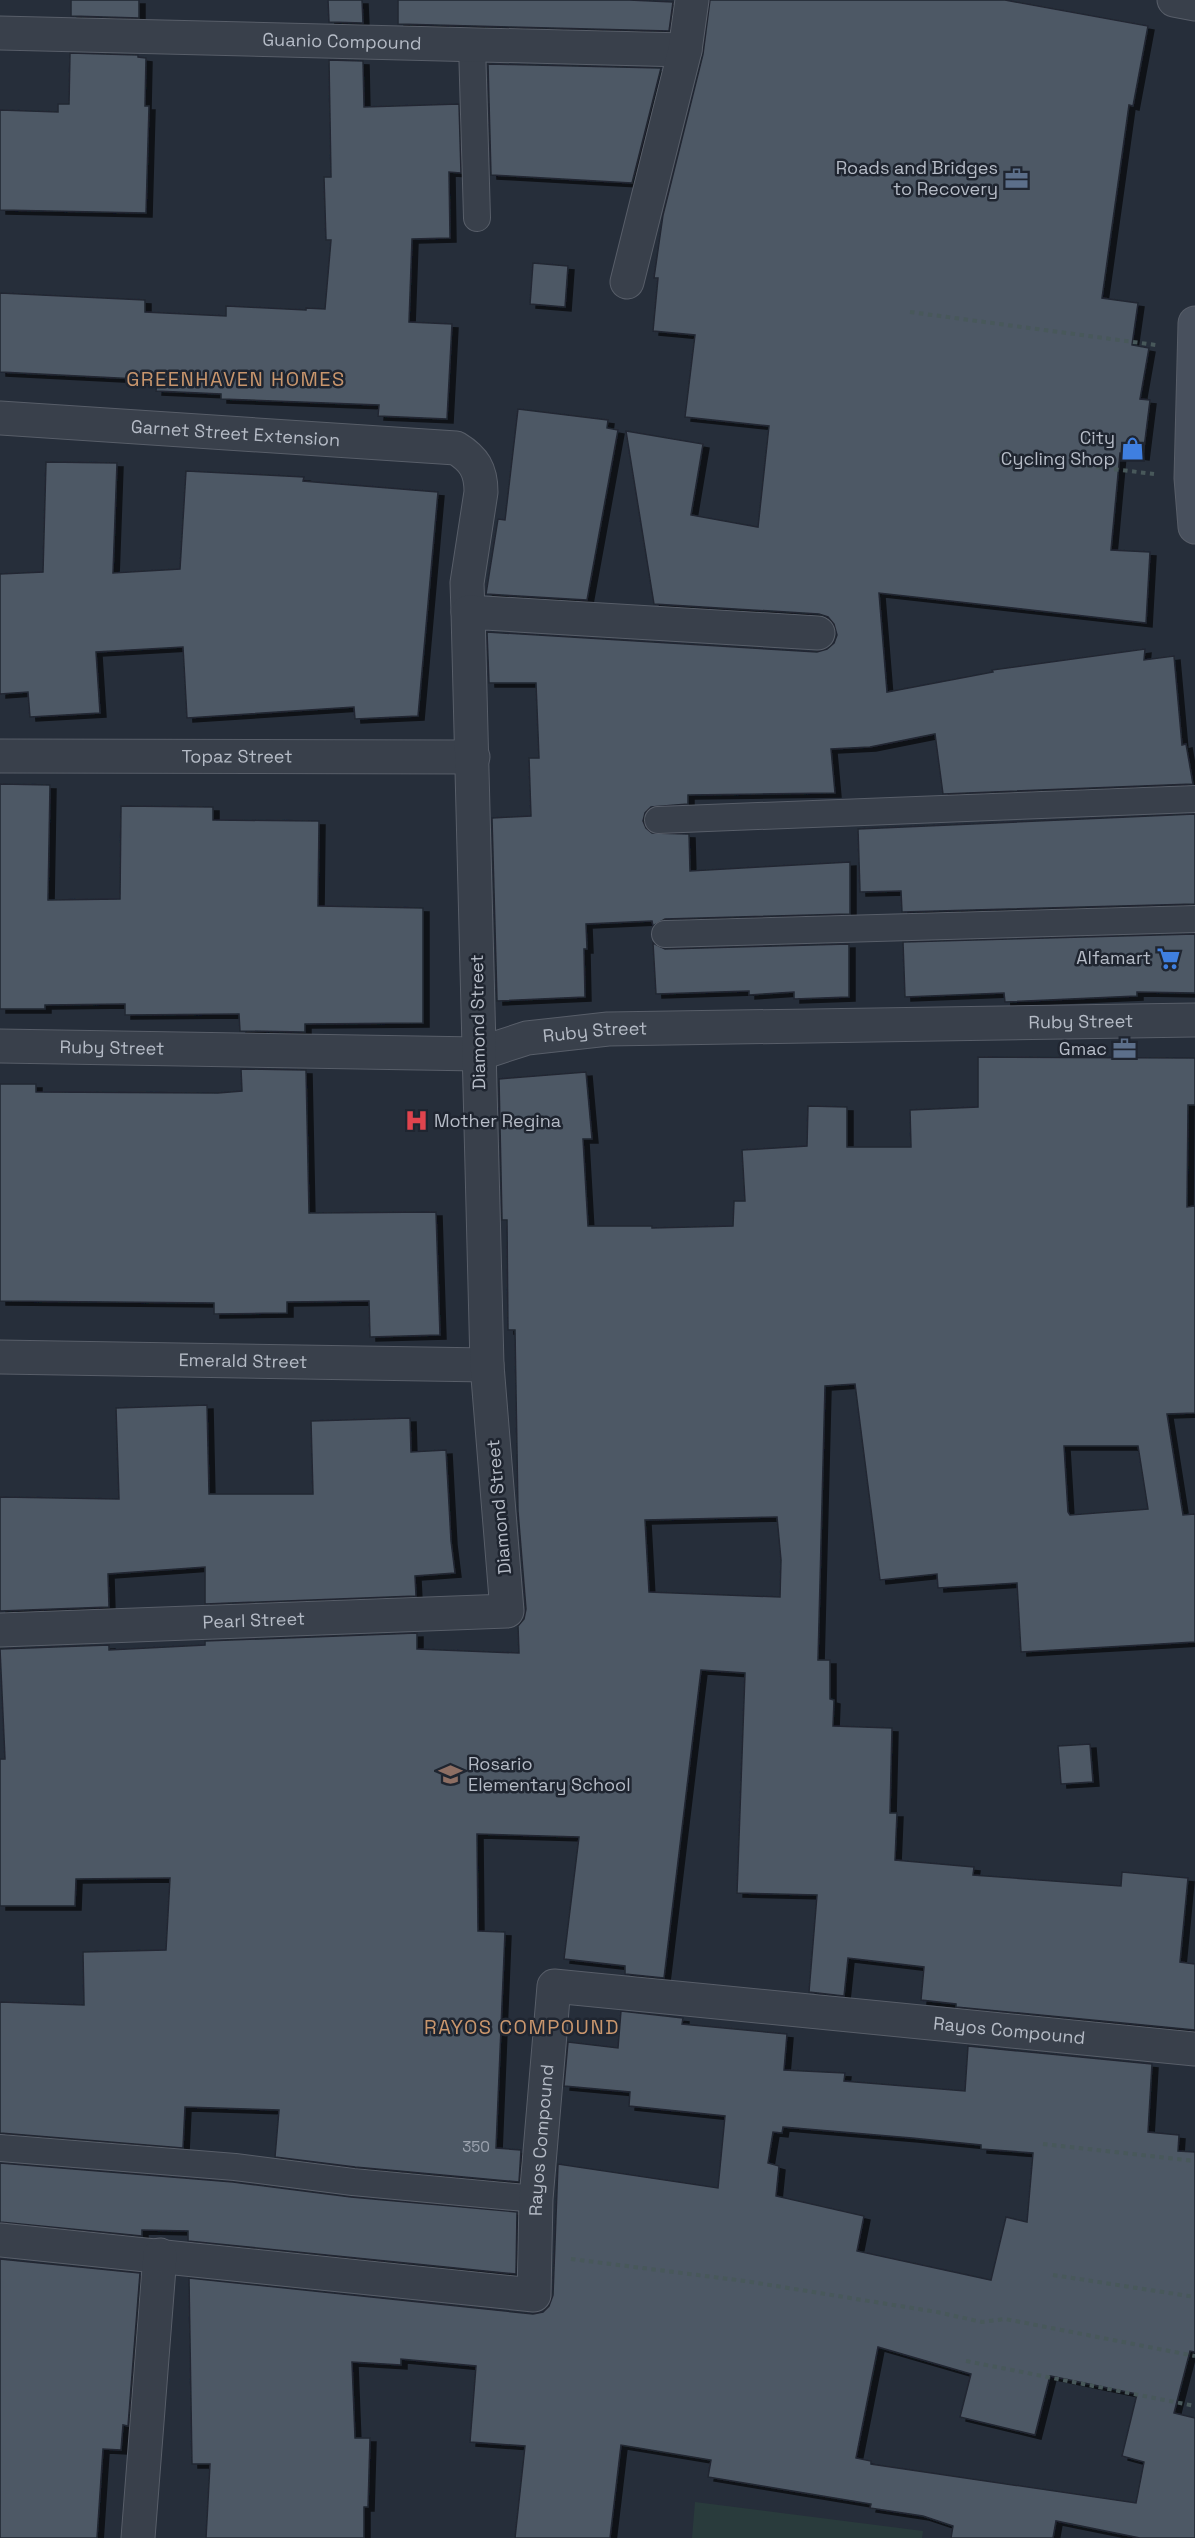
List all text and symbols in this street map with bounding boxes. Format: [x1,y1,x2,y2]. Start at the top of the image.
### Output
street label: Guanio Compound [262,28,422,54]
place label: Roads and Bridges to Recovery [836,156,998,200]
office icon: Roads and Bridges to Recovery [1003,165,1029,191]
district label: GREENHAVEN HOMES [126,366,346,392]
street label: Garnet Street Extension [130,415,341,451]
place label: City Cycling Shop [1001,426,1115,470]
shop icon: City Cycling Shop [1120,435,1146,461]
street label: Topaz Street [182,744,292,768]
supermarket icon: Alfamart [1156,945,1182,971]
place label: Alfamart [1076,946,1151,969]
street label: Diamond Street [465,954,490,1090]
street label: Ruby Street [1028,1009,1133,1034]
street label: Ruby Street [542,1016,647,1047]
street label: Ruby Street [59,1035,165,1060]
office icon: Gmac [1112,1036,1138,1062]
place label: Gmac [1059,1037,1107,1060]
hospital icon: Mother Regina [403,1108,429,1134]
place label: Mother Regina [434,1109,561,1132]
street label: Emerald Street [178,1348,308,1373]
street label: Diamond Street [481,1439,516,1576]
street label: Pearl Street [202,1607,305,1633]
place label: Rosario Elementary School [468,1752,631,1796]
school or university icon: Rosario Elementary School [437,1761,463,1787]
street label: Rayos Compound [932,2011,1086,2049]
district label: RAYOS COMPOUND [424,2014,620,2040]
street label: Rayos Compound [524,2063,558,2216]
house number: 350 [462,2137,490,2156]

